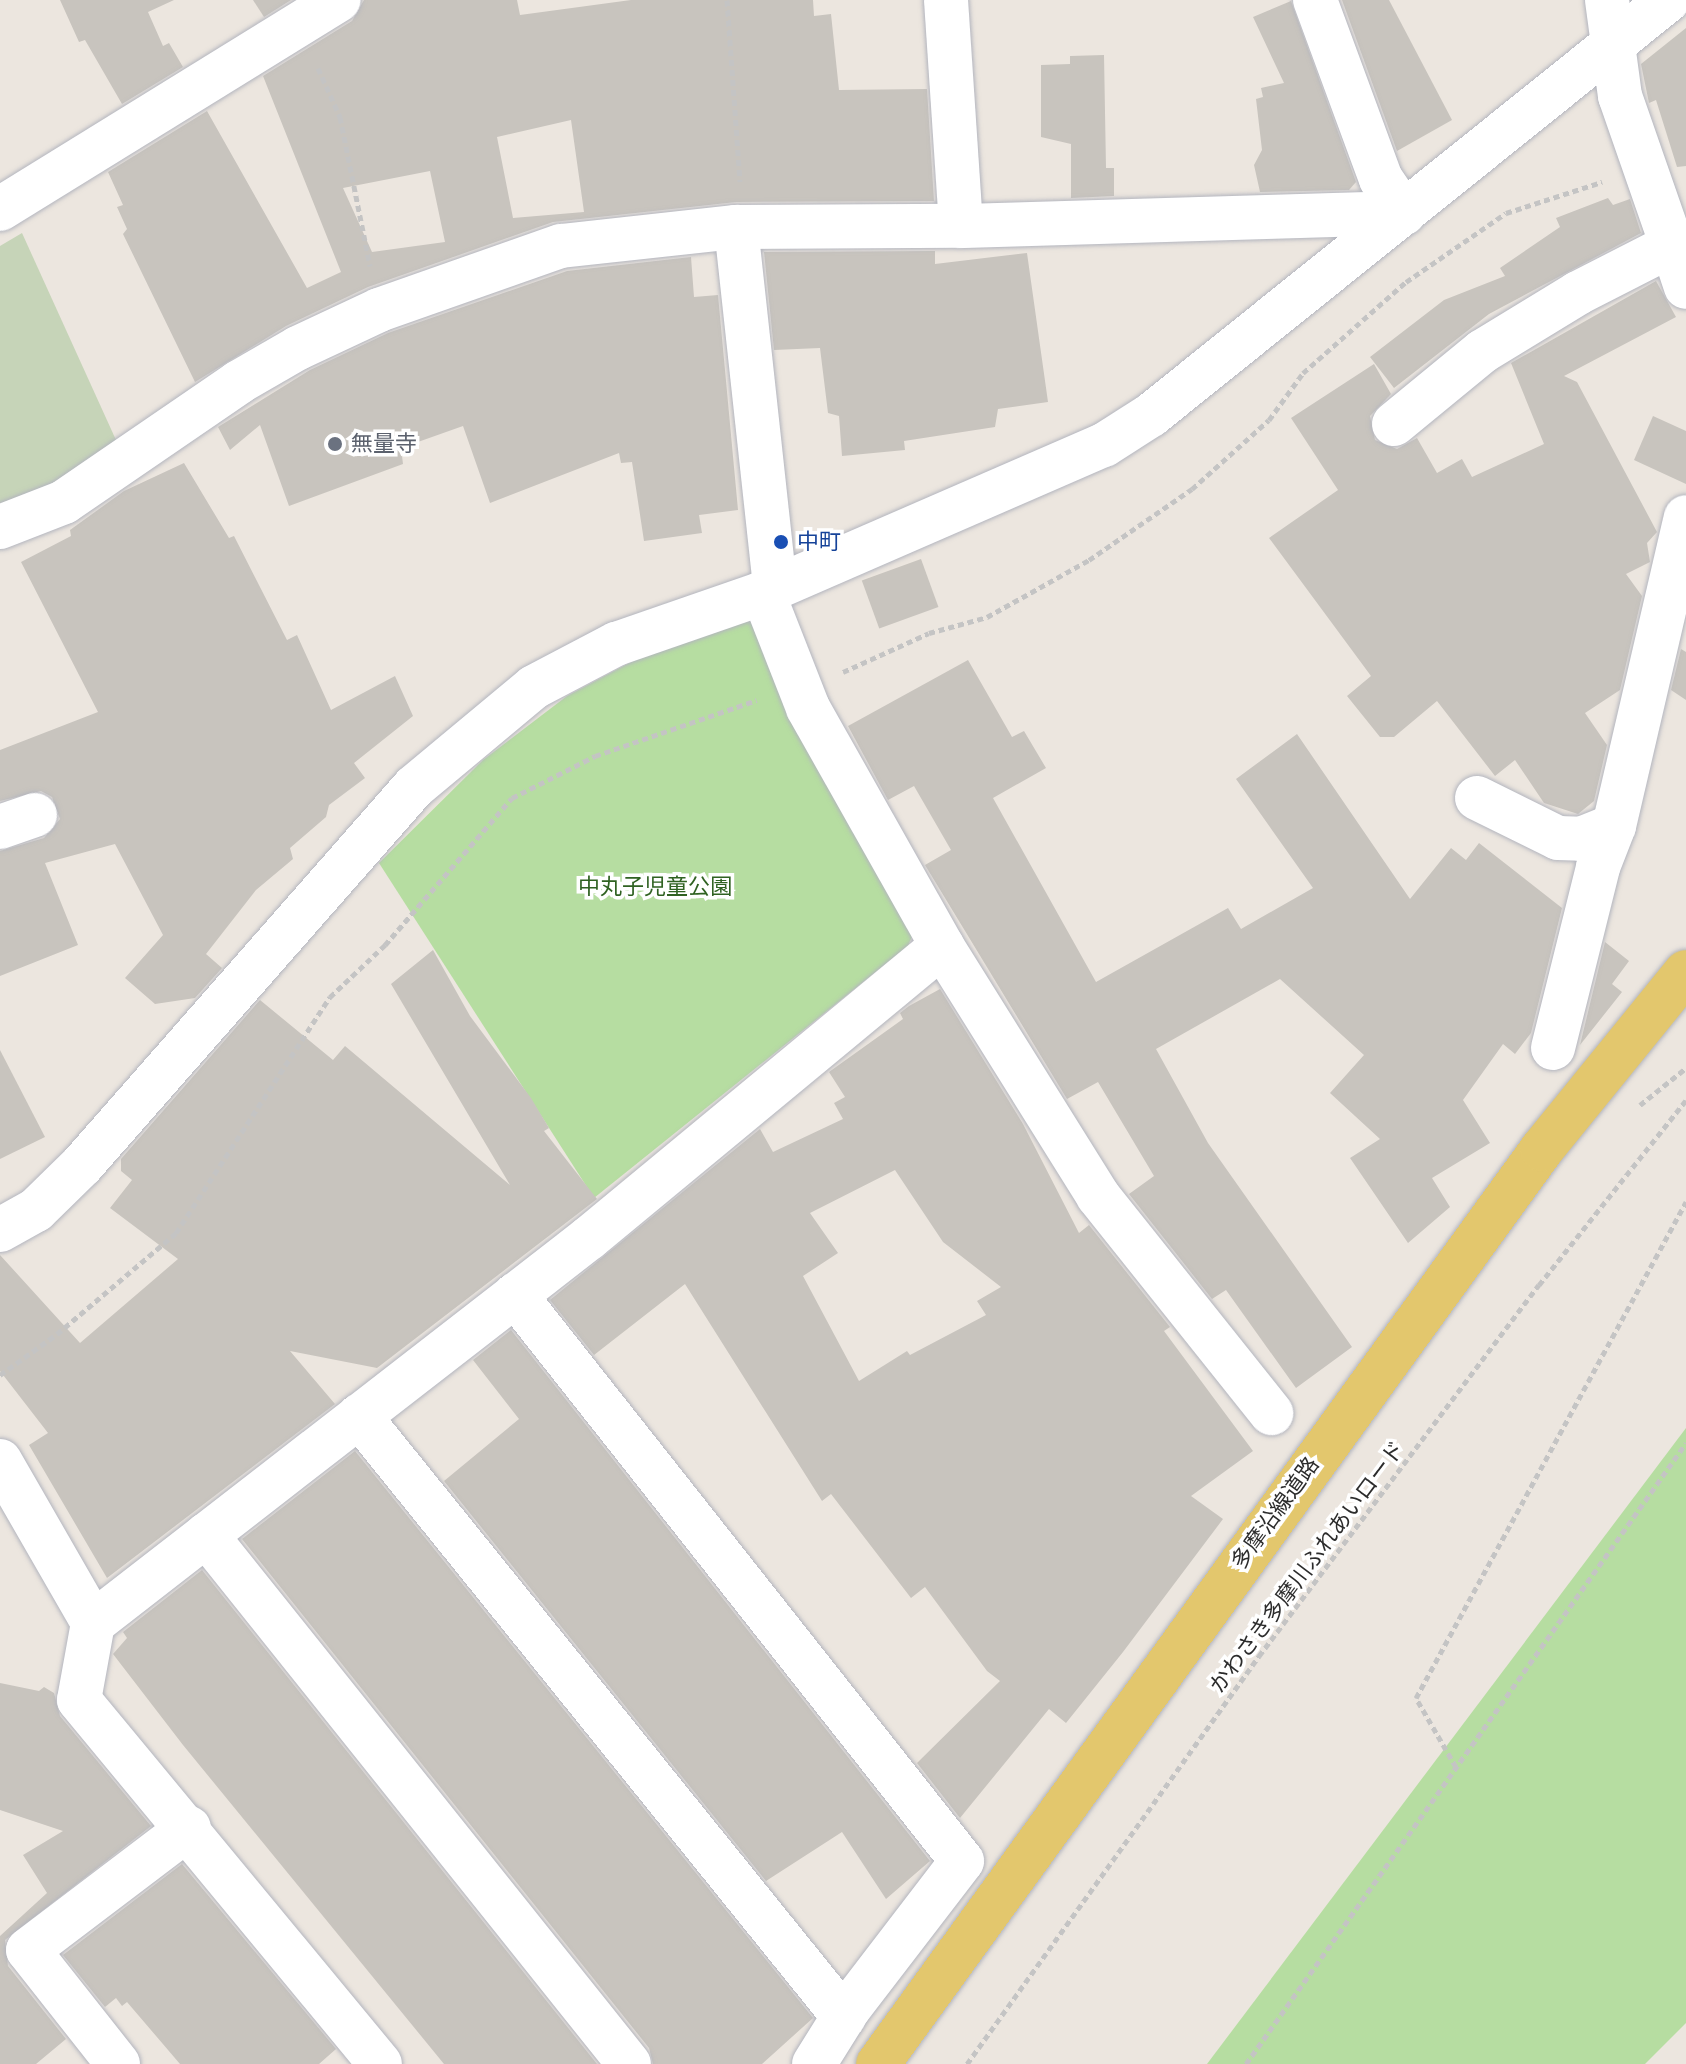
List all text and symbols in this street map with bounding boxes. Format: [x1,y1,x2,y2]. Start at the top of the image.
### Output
place label: 無量寺 [351,431,417,457]
marker: 無量寺 [326,435,344,453]
place label: 中町 [797,529,841,555]
marker: 中町 [772,533,790,551]
park label: 中丸子児童公園 [578,874,732,900]
street label: かわさき多摩川ふれあいロード [1204,1436,1410,1698]
street label: 多摩沿線道路 [1226,1452,1324,1574]

